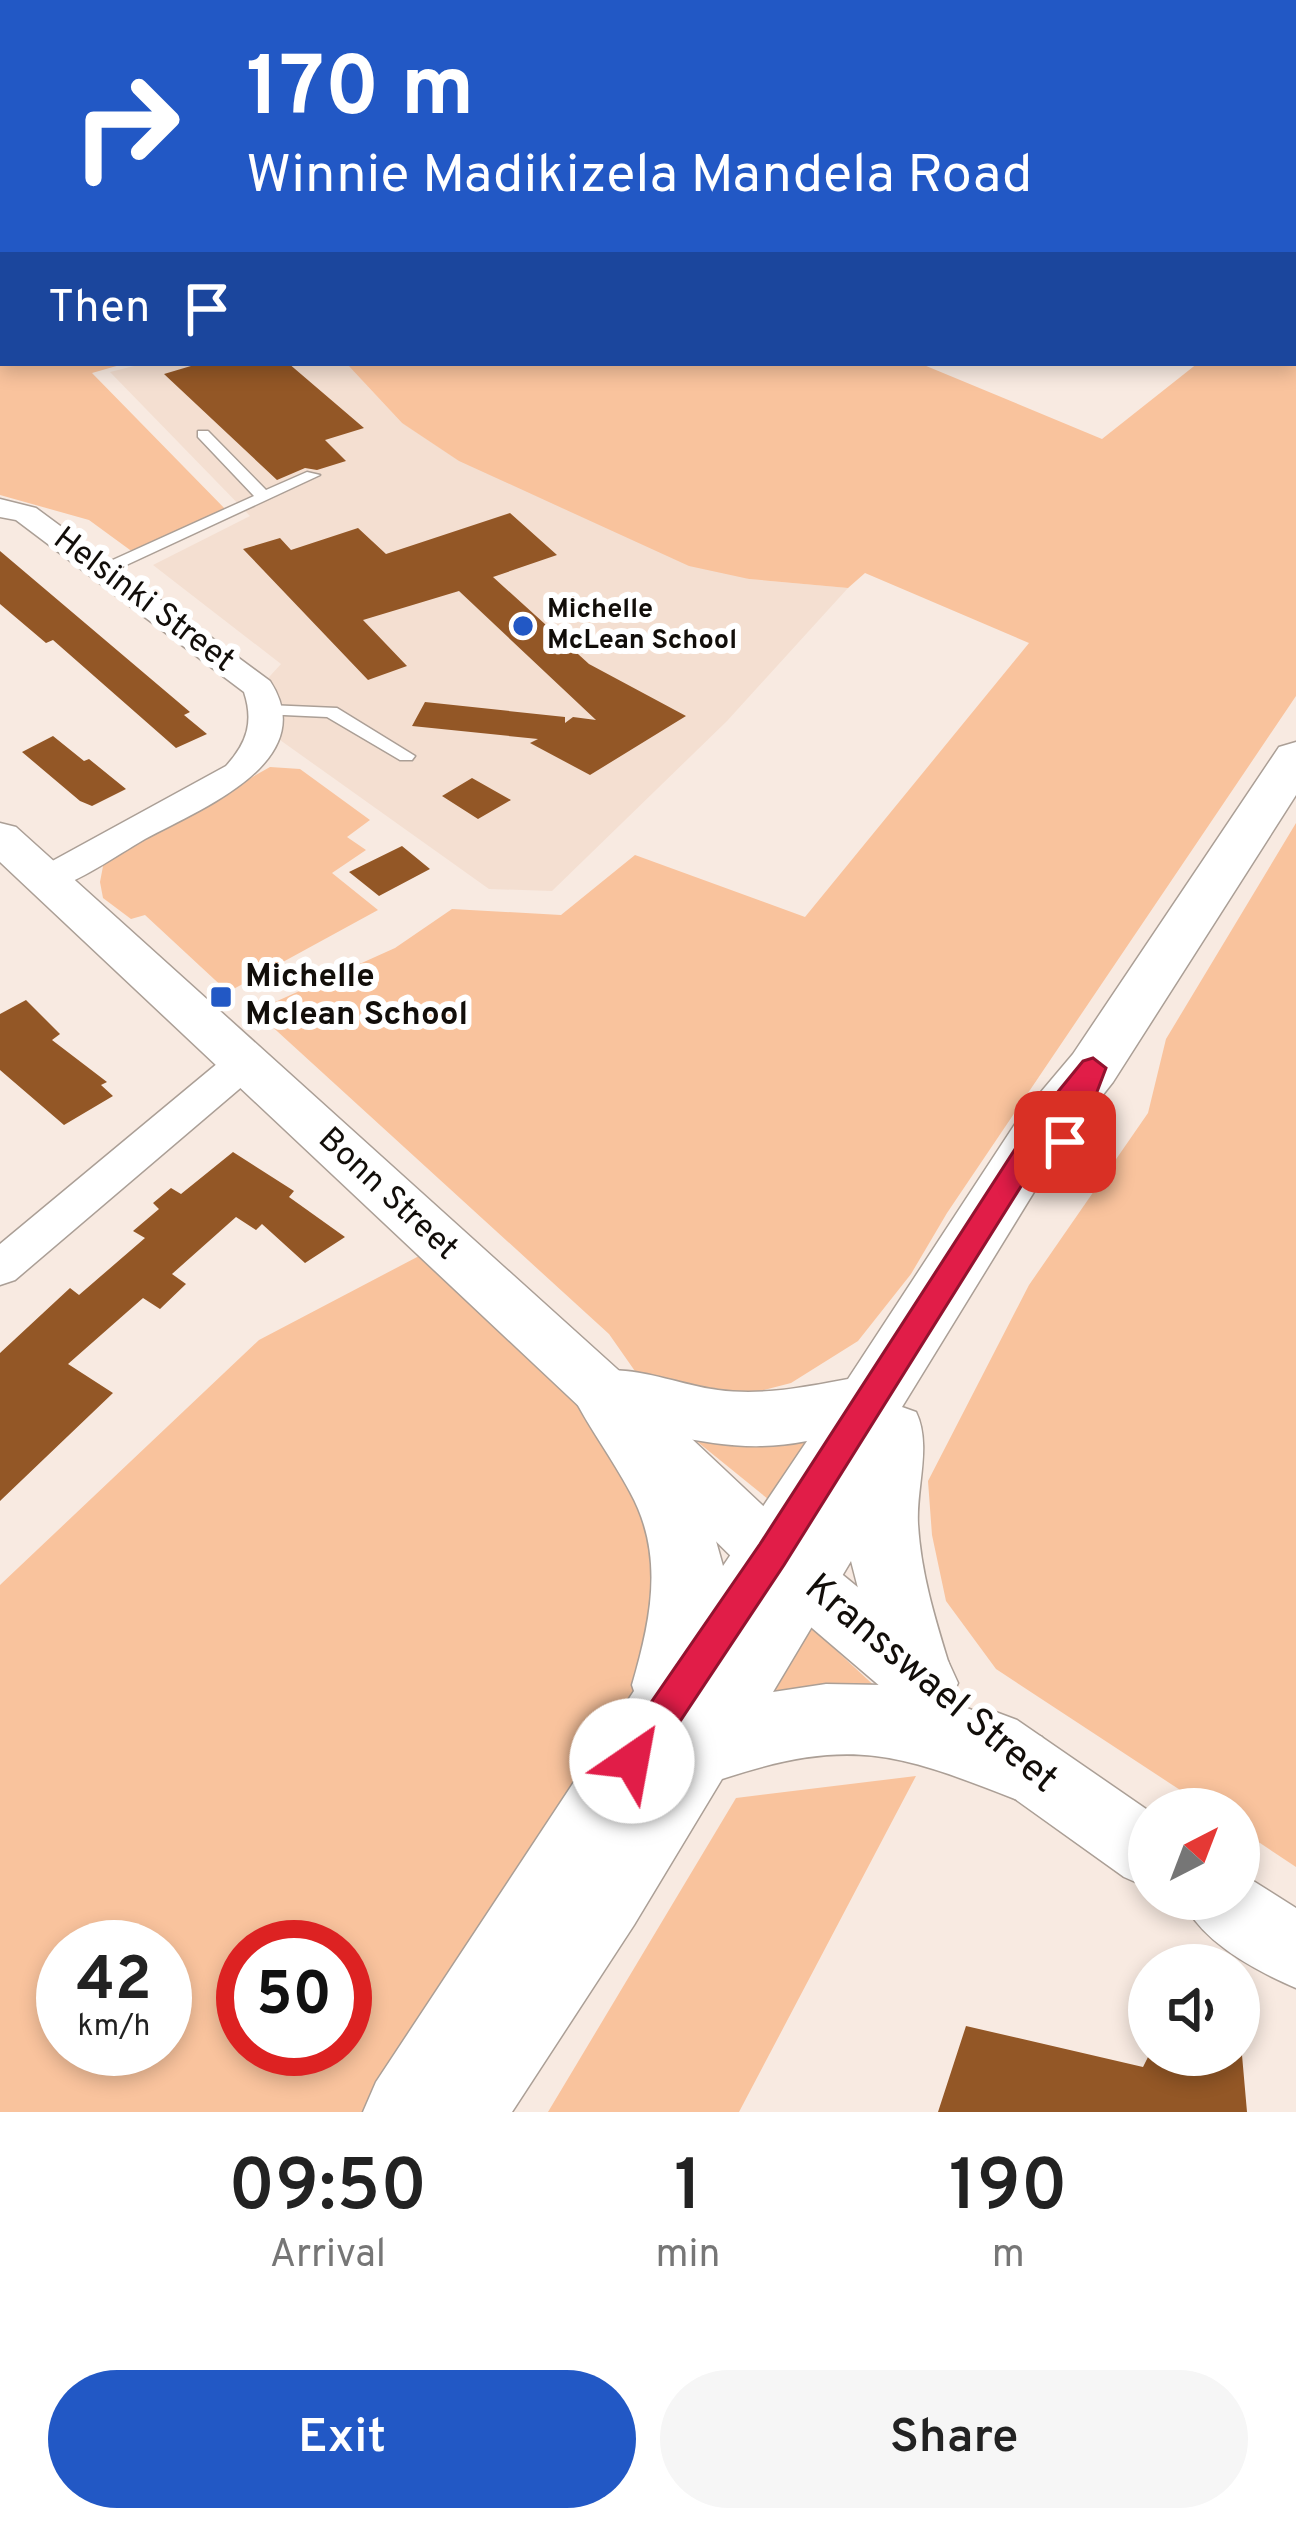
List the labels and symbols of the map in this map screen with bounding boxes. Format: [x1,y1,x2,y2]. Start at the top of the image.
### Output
street label: Helsinki Street [44,519,242,683]
place label: Michelle McLean School [547,593,737,658]
marker: Michelle McLean School [510,613,536,639]
place label: Michelle Mclean School [245,957,468,1037]
marker: Michelle Mclean School [208,984,234,1010]
pin [1014,1091,1116,1193]
street label: Bonn Street [308,1119,466,1271]
street label: Kransswael Street [793,1565,1067,1805]
position arrow [569,1698,695,1824]
north arrow [1128,1788,1260,1920]
speed limit sign: 50 [216,1920,372,2076]

